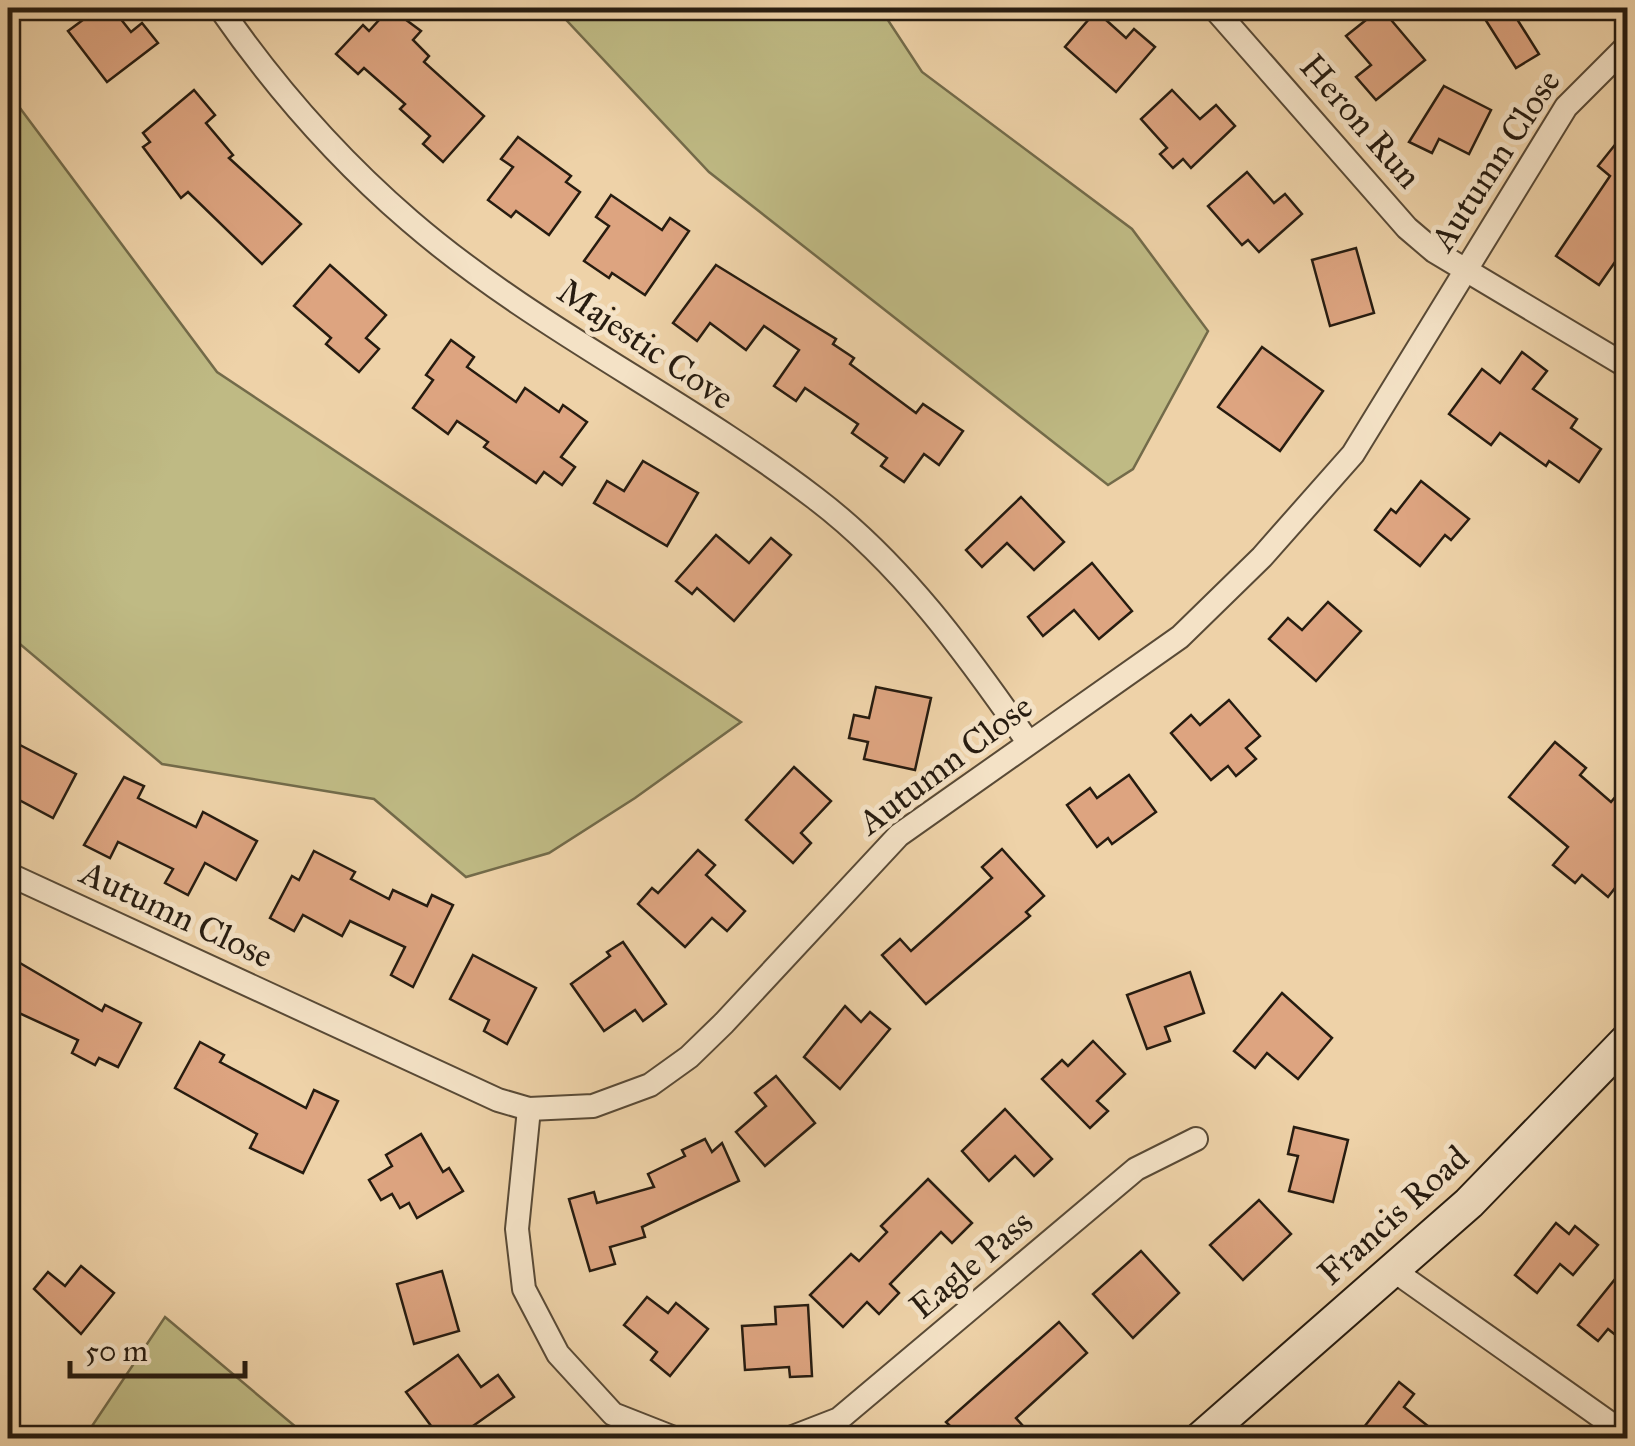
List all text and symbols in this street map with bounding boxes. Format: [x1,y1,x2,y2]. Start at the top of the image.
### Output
street label: Heron Run [1291,45,1431,197]
street label: Autumn Close [1420,62,1570,261]
street label: Majestic Cove [549,270,742,419]
street label: Autumn Close [848,685,1041,845]
street label: Autumn Close [72,850,280,978]
street label: Francis Road [1309,1136,1478,1294]
street label: Eagle Pass [901,1201,1042,1328]
scale bar [70,1316,245,1378]
text: 50 m [85,1333,148,1369]

